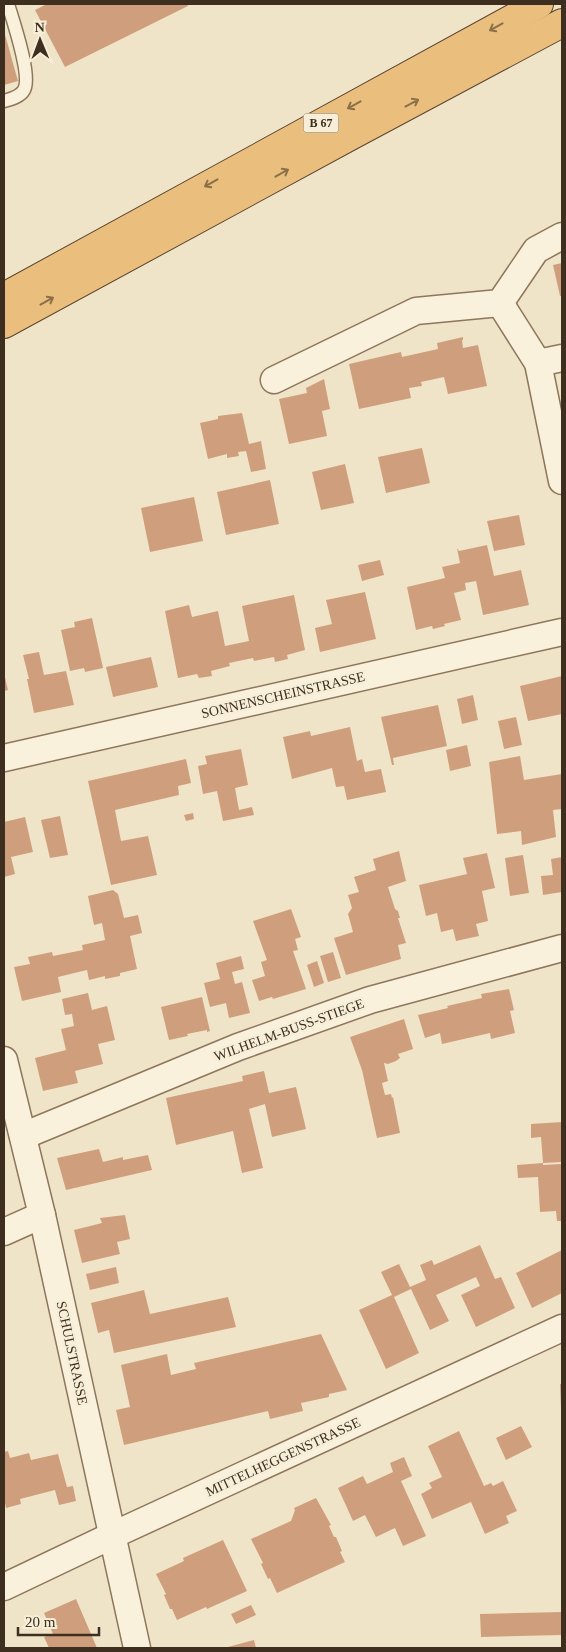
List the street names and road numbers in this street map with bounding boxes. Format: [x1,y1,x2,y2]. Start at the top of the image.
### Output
road number: B 67 [304,114,338,132]
street label: SONNENSCHEINSTRASSE [200,669,366,721]
street label: WILHELM-BUSS-STIEGE [212,996,366,1064]
street label: SCHULSTRASSE [54,1300,90,1406]
street label: MITTELHEGGENSTRASSE [203,1415,363,1499]

